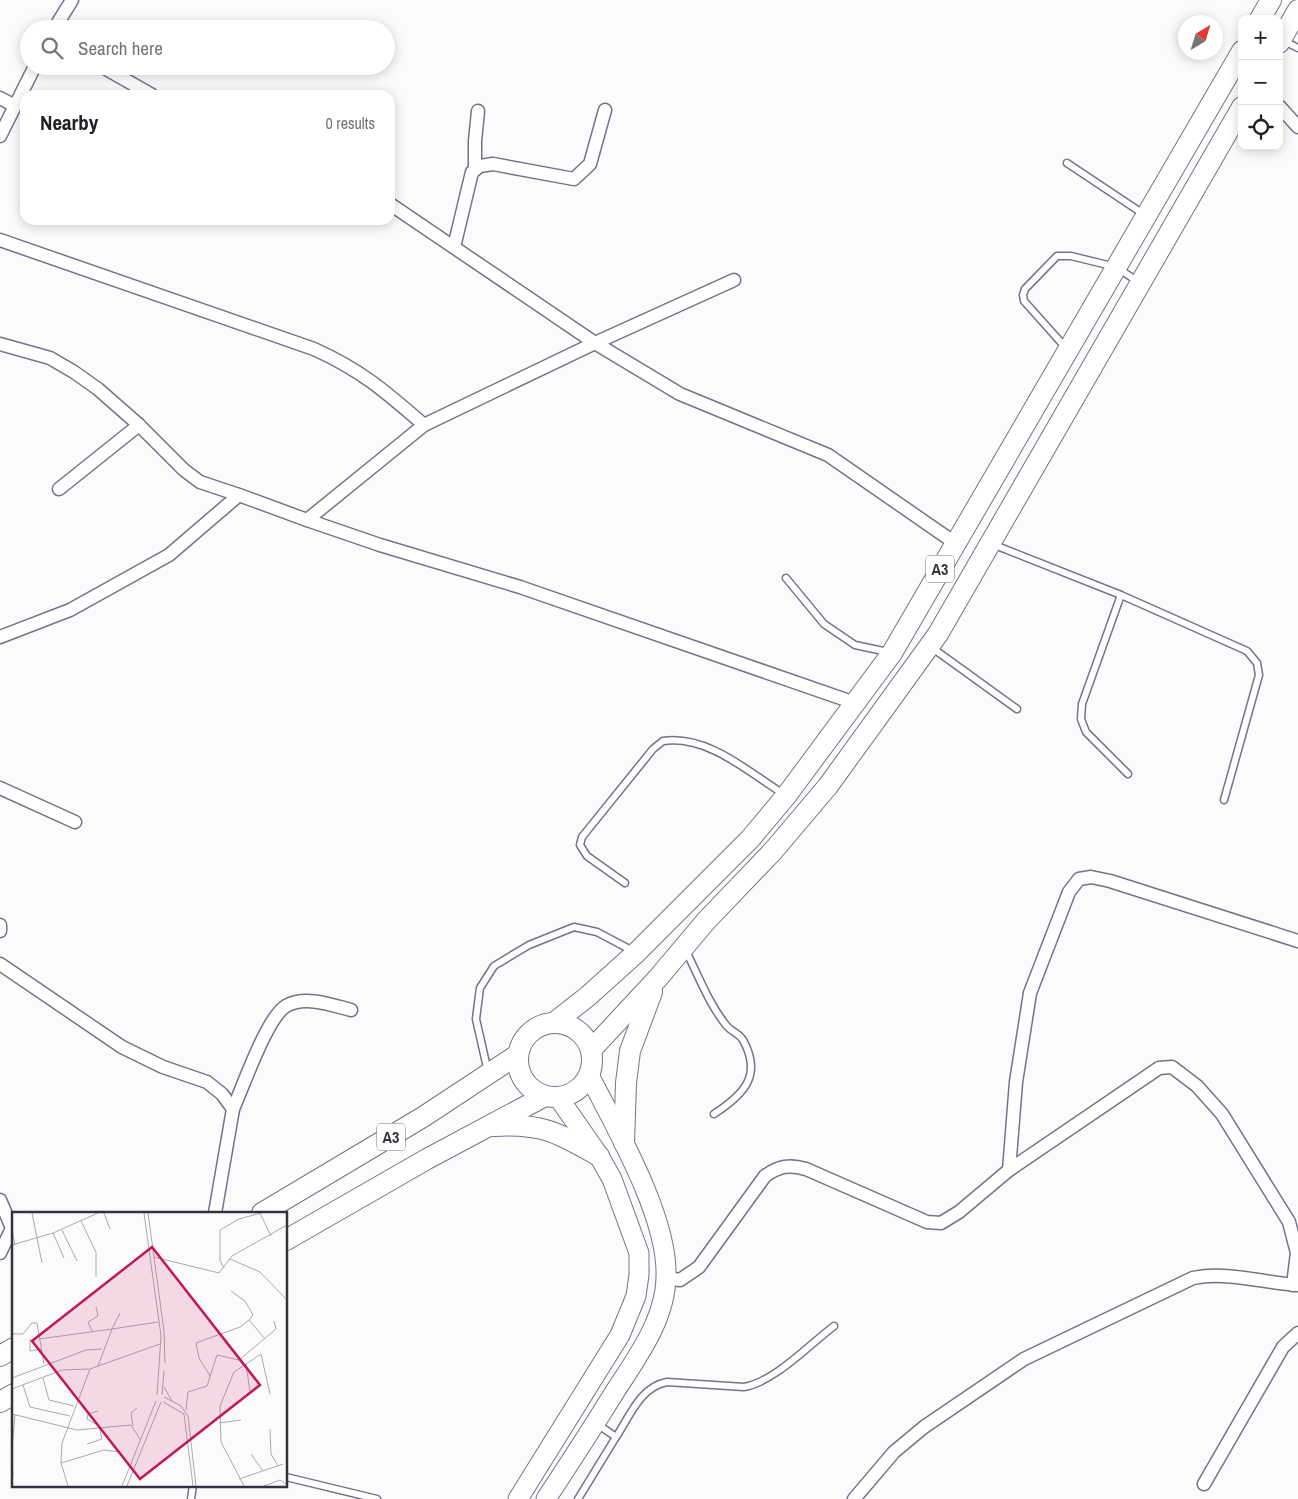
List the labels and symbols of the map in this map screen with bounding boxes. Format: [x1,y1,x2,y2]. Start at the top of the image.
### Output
north arrow [1178,15,1223,60]
road number: A3 [926,556,954,582]
road number: A3 [377,1124,405,1150]
inset map [12,1212,288,1486]

